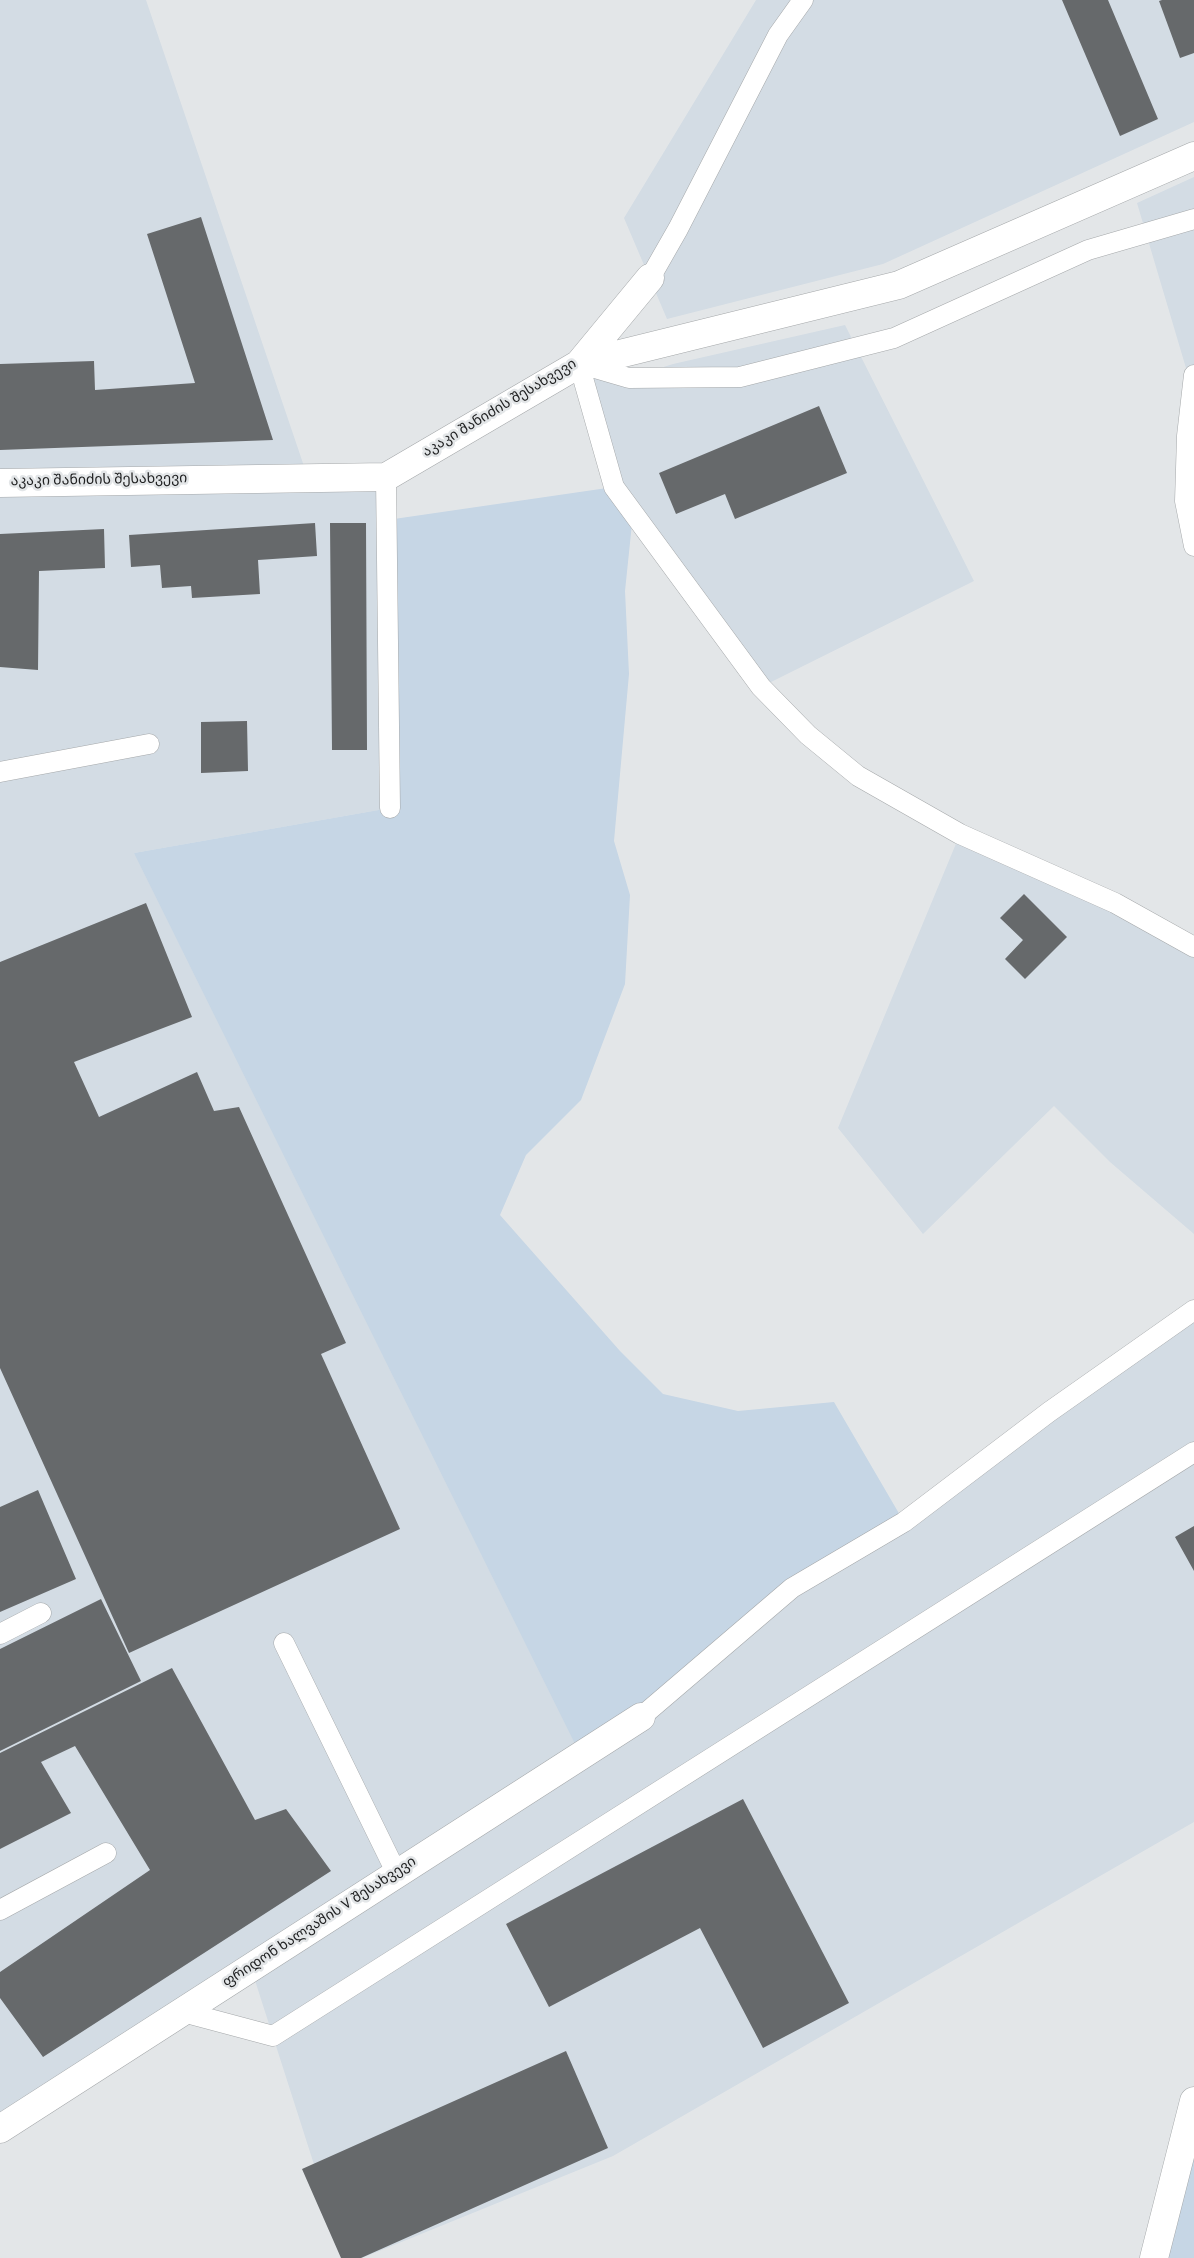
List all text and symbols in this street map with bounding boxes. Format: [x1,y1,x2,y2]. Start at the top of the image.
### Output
street label: აკაკი შანიძის შესახვევი [420,356,580,462]
street label: აკაკი შანიძის შესახვევი [11,471,187,491]
street label: ფრიდონ ხალვაშის V შესახვევი [220,1854,420,1992]

